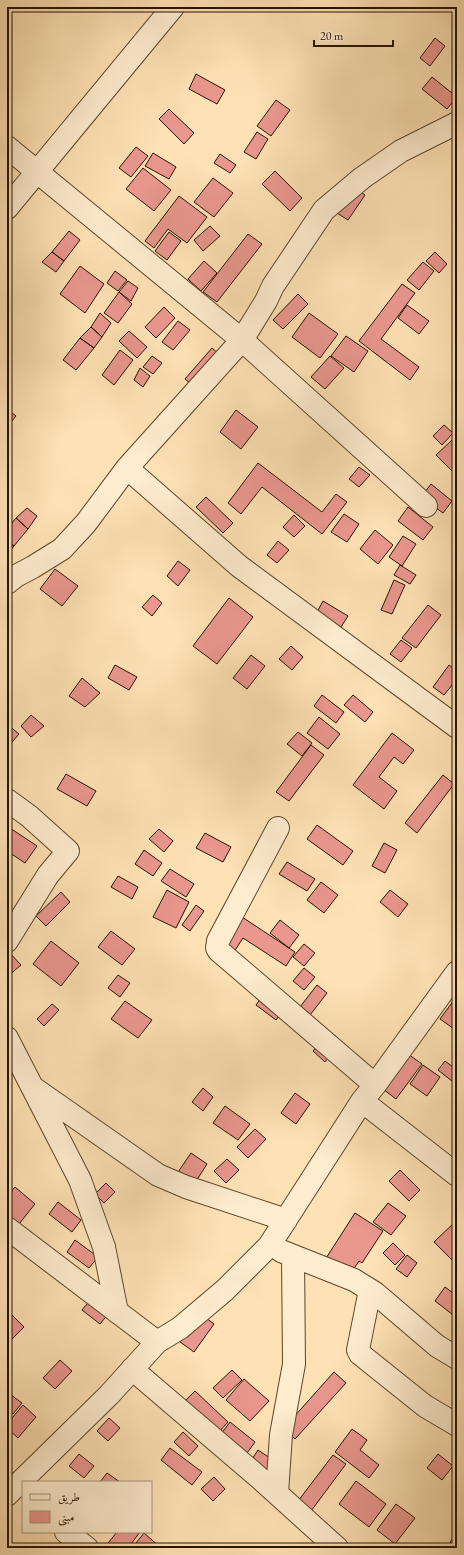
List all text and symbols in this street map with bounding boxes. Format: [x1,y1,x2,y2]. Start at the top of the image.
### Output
scale bar [314,22,393,48]
text: 20 m [320,28,344,44]
legend [22,1481,152,1533]
text: طريق [58,1489,80,1505]
text: مبنى [58,1509,74,1526]

